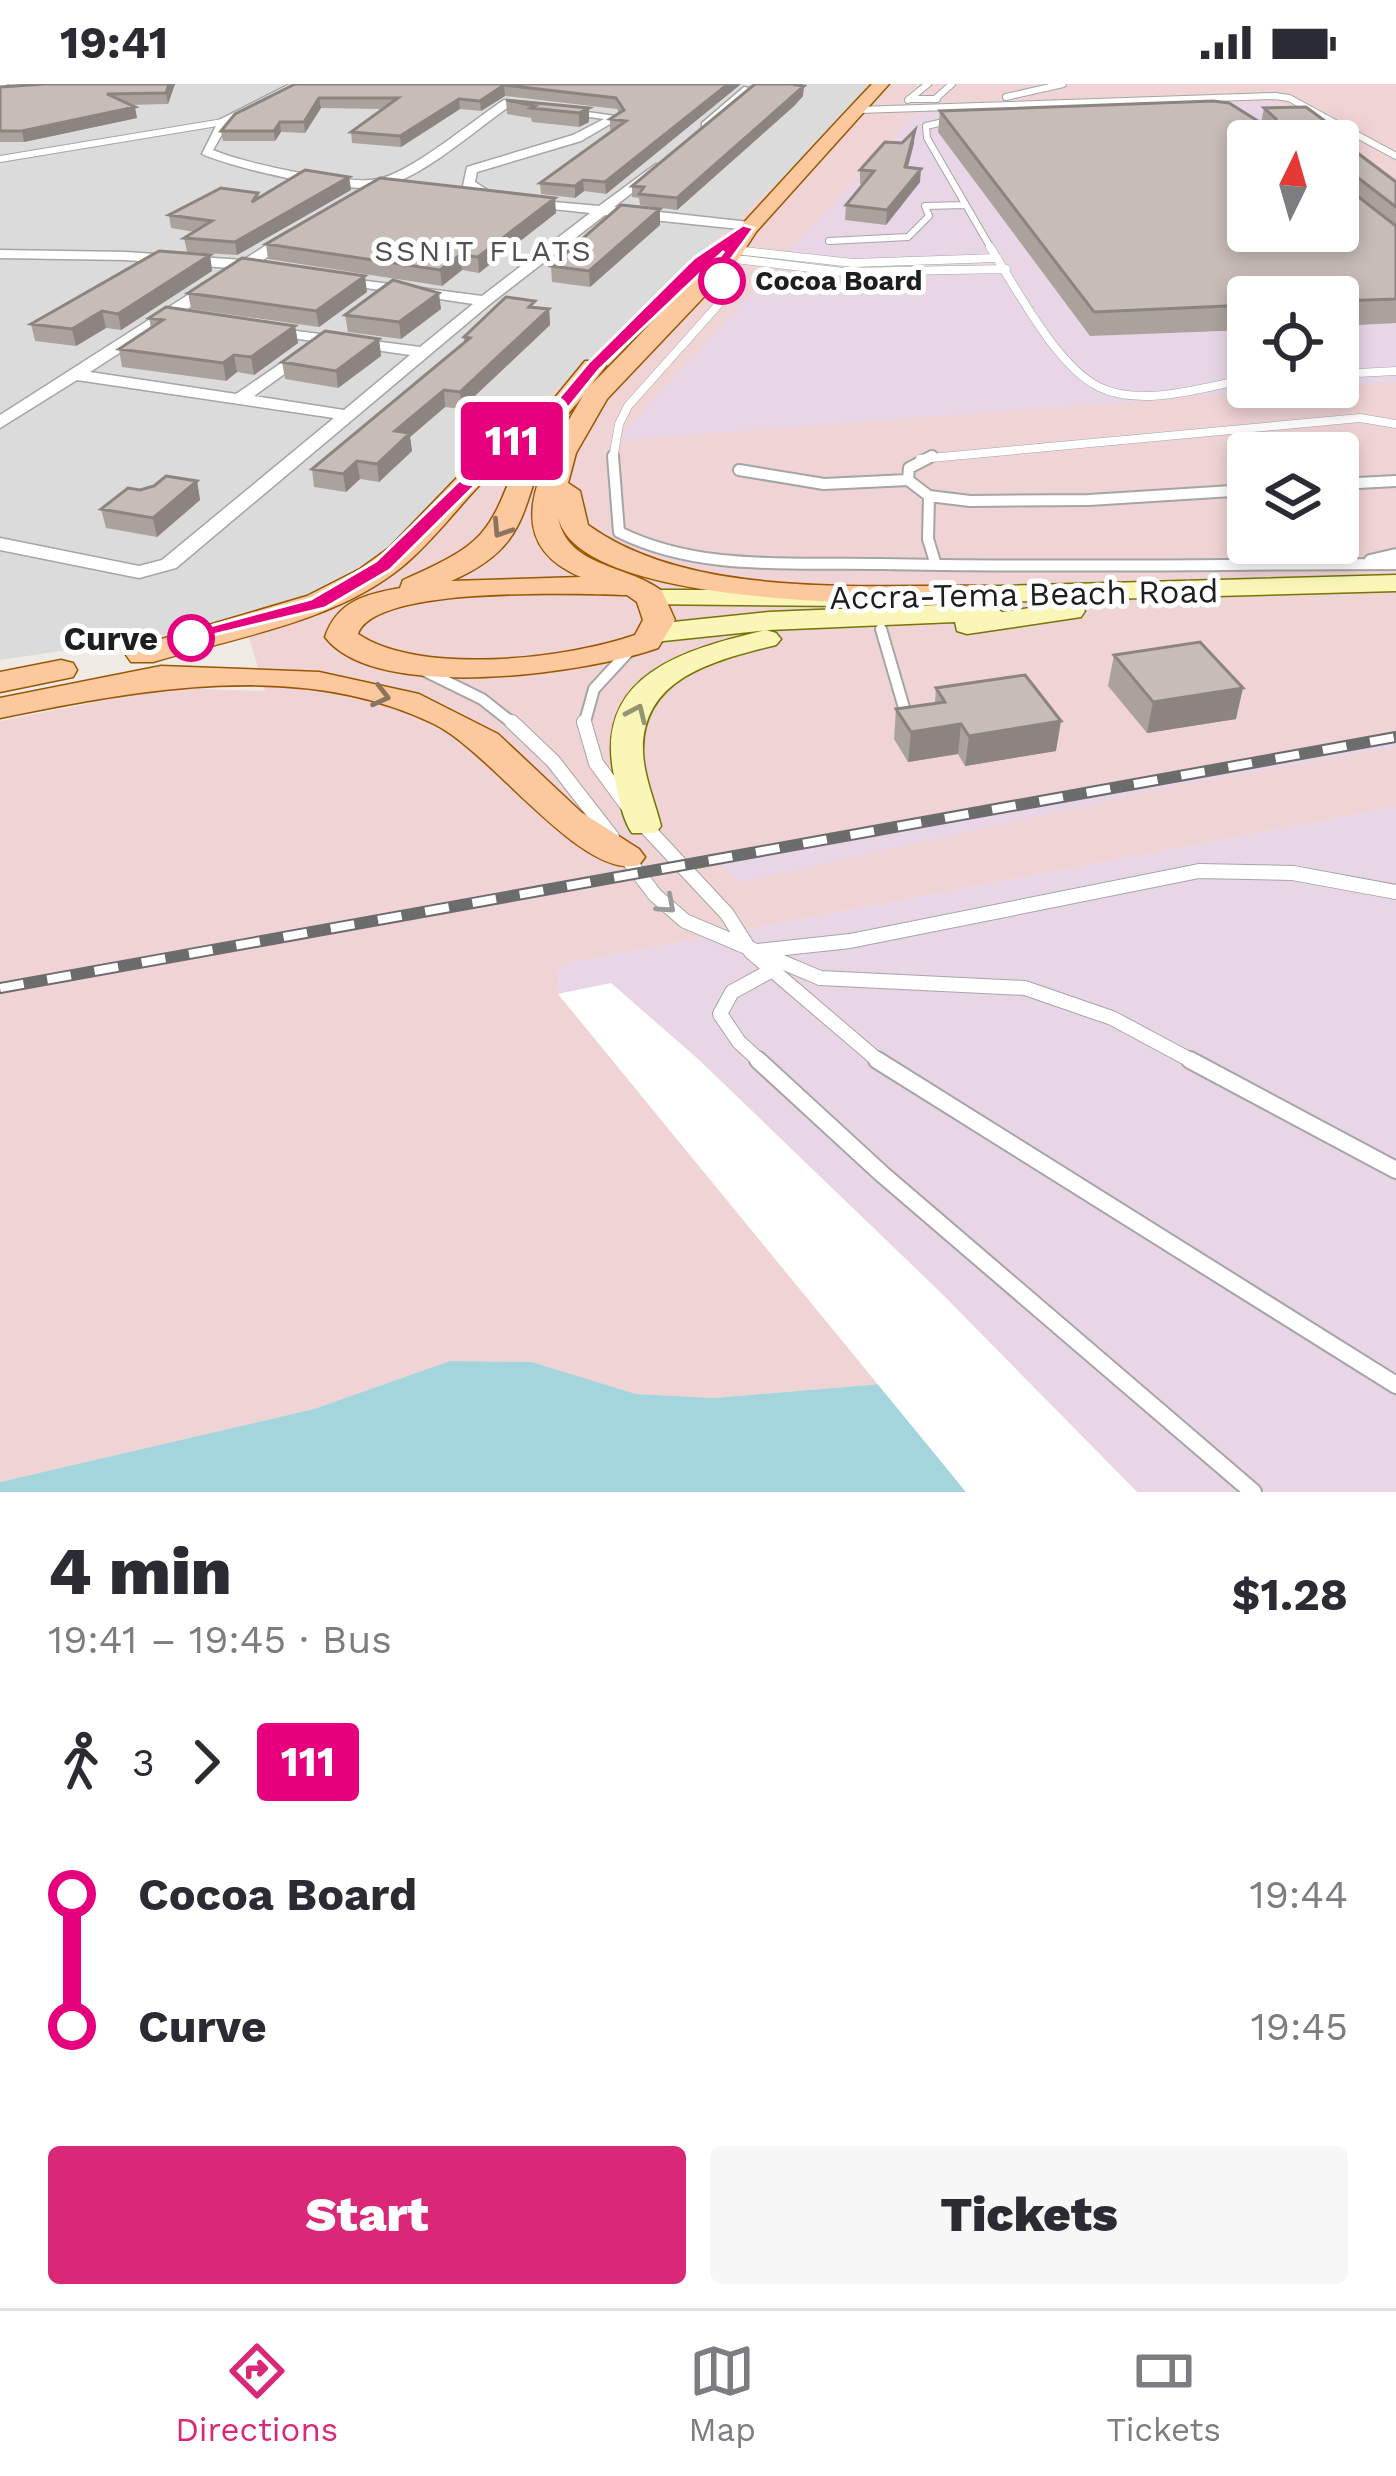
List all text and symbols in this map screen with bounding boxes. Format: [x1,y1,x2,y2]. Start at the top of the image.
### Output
text: 19:41 [60,16,168,69]
north arrow [1227,120,1359,252]
map controls [1227,120,1359,564]
district label: SSNIT FLATS [374,233,594,268]
marker: Cocoa Board [700,259,744,303]
place label: Cocoa Board [755,265,923,297]
button: locate [1227,276,1359,408]
line badge: 111 [443,402,581,480]
text: 111 [485,416,539,465]
button: layers [1227,432,1359,564]
one-way arrow [493,516,515,538]
street label: Accra-Tema Beach Road [829,571,1219,617]
marker: Curve [169,616,213,660]
place label: Curve [64,619,158,658]
one-way arrow [370,682,391,707]
one-way arrow [623,704,647,725]
one-way arrow [654,891,676,913]
text: 4 min [48,1533,232,1610]
text: $1.28 [1232,1568,1348,1621]
text: 19:41 – 19:45 · Bus [48,1617,392,1662]
icon: walk [48,1729,114,1795]
icon: forward [173,1729,239,1795]
text: 111 [281,1737,335,1786]
text: 3 [132,1740,155,1785]
text: Cocoa Board [138,1868,417,1921]
text: 19:44 [1250,1872,1348,1917]
text: Curve [138,2000,267,2053]
text: 19:45 [1251,2004,1348,2049]
button: Start [48,2146,686,2284]
button: Tickets [710,2146,1348,2284]
tab: Directions [175,2338,338,2449]
tab: Map [689,2338,756,2449]
tab: Tickets [1106,2338,1221,2449]

